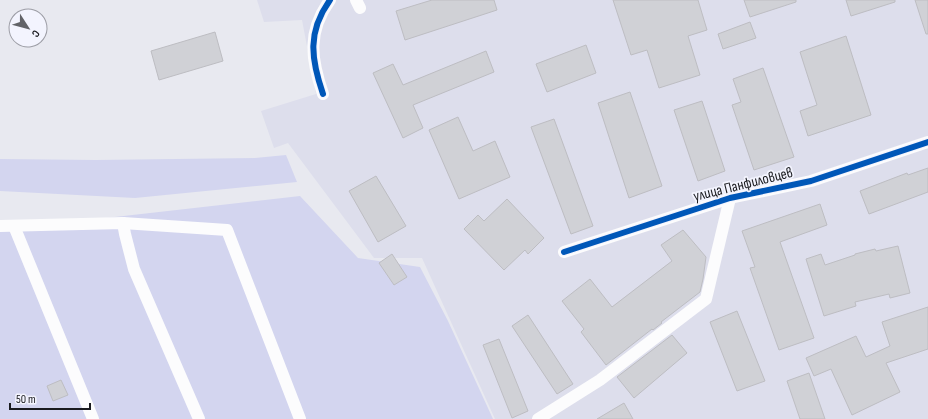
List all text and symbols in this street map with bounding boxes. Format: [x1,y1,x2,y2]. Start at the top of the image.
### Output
north arrow [8,8,48,48]
text: С [29,27,43,40]
street label: улица Панфиловцев [691,163,795,206]
scale bar [10,385,90,411]
text: 50 m [16,392,36,407]

